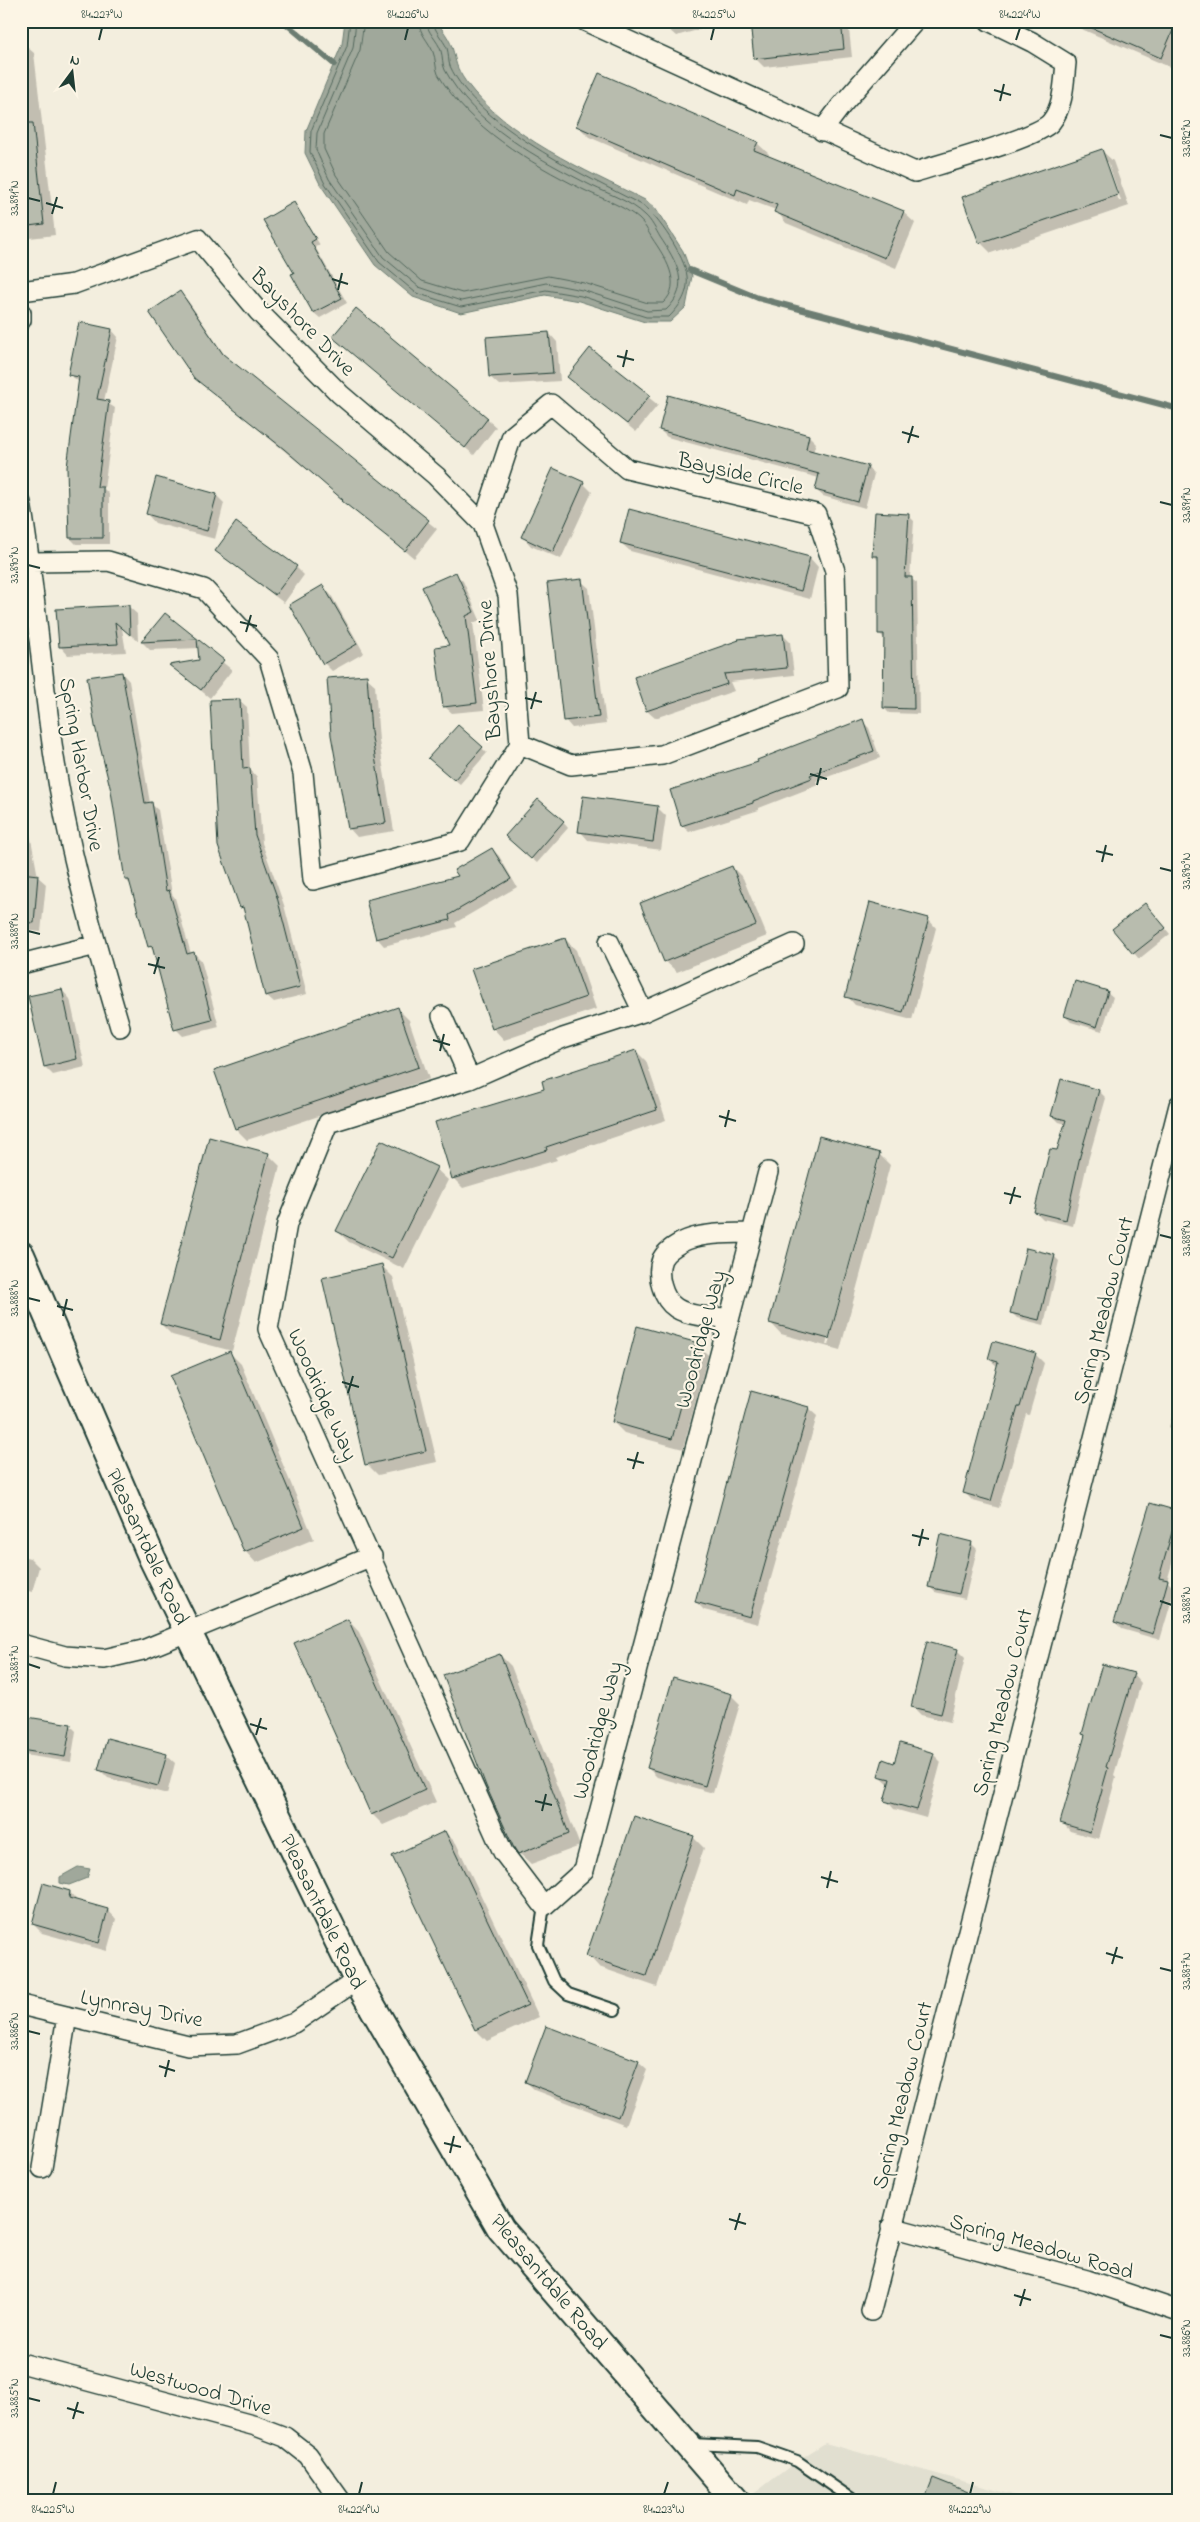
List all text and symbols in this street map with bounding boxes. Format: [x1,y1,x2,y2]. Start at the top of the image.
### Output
text: 84.227°W [81,6,123,24]
text: 84.226°W [387,6,429,24]
text: 84.225°W [692,6,736,24]
text: 84.224°W [999,6,1041,24]
north arrow [48,48,98,98]
text: N [68,50,82,72]
text: 33.892°N [1178,119,1196,157]
text: 33.891°N [6,180,24,216]
street label: Bayshore Drive [240,261,362,385]
street label: Bayside Circle [673,445,806,506]
text: 33.891°N [1178,487,1196,523]
text: 33.890°N [6,547,24,583]
street label: Bayshore Drive [470,599,513,742]
street label: Spring Harbor Drive [48,675,111,854]
text: 33.890°N [1178,853,1196,889]
text: 33.889°N [6,913,24,949]
street label: Spring Meadow Court [1066,1213,1145,1408]
text: 33.889°N [1178,1220,1196,1256]
street label: Woodridge Way [668,1267,737,1413]
text: 33.888°N [6,1279,24,1317]
street label: Woodridge Way [277,1324,365,1467]
street label: Pleasantdale Road [96,1464,197,1631]
text: 33.888°N [1178,1586,1196,1624]
street label: Spring Meadow Court [965,1605,1044,1800]
text: 33.887°N [6,1645,24,1683]
street label: Woodridge Way [565,1658,634,1804]
street label: Pleasantdale Road [270,1829,373,1995]
text: 33.887°N [1178,1952,1196,1990]
street label: Lynnray Drive [77,1982,206,2039]
street label: Spring Meadow Court [865,1998,944,2193]
text: 33.886°N [6,2012,24,2050]
street label: Spring Meadow Road [945,2206,1137,2290]
street label: Pleasantdale Road [481,2208,614,2358]
text: 33.886°N [1178,2319,1196,2357]
street label: Westwood Drive [125,2354,275,2425]
text: 33.885°N [6,2378,24,2418]
text: 84.225°W [31,2501,75,2519]
text: 84.224°W [338,2501,380,2519]
text: 84.223°W [643,2501,685,2519]
text: 84.222°W [949,2501,991,2519]

